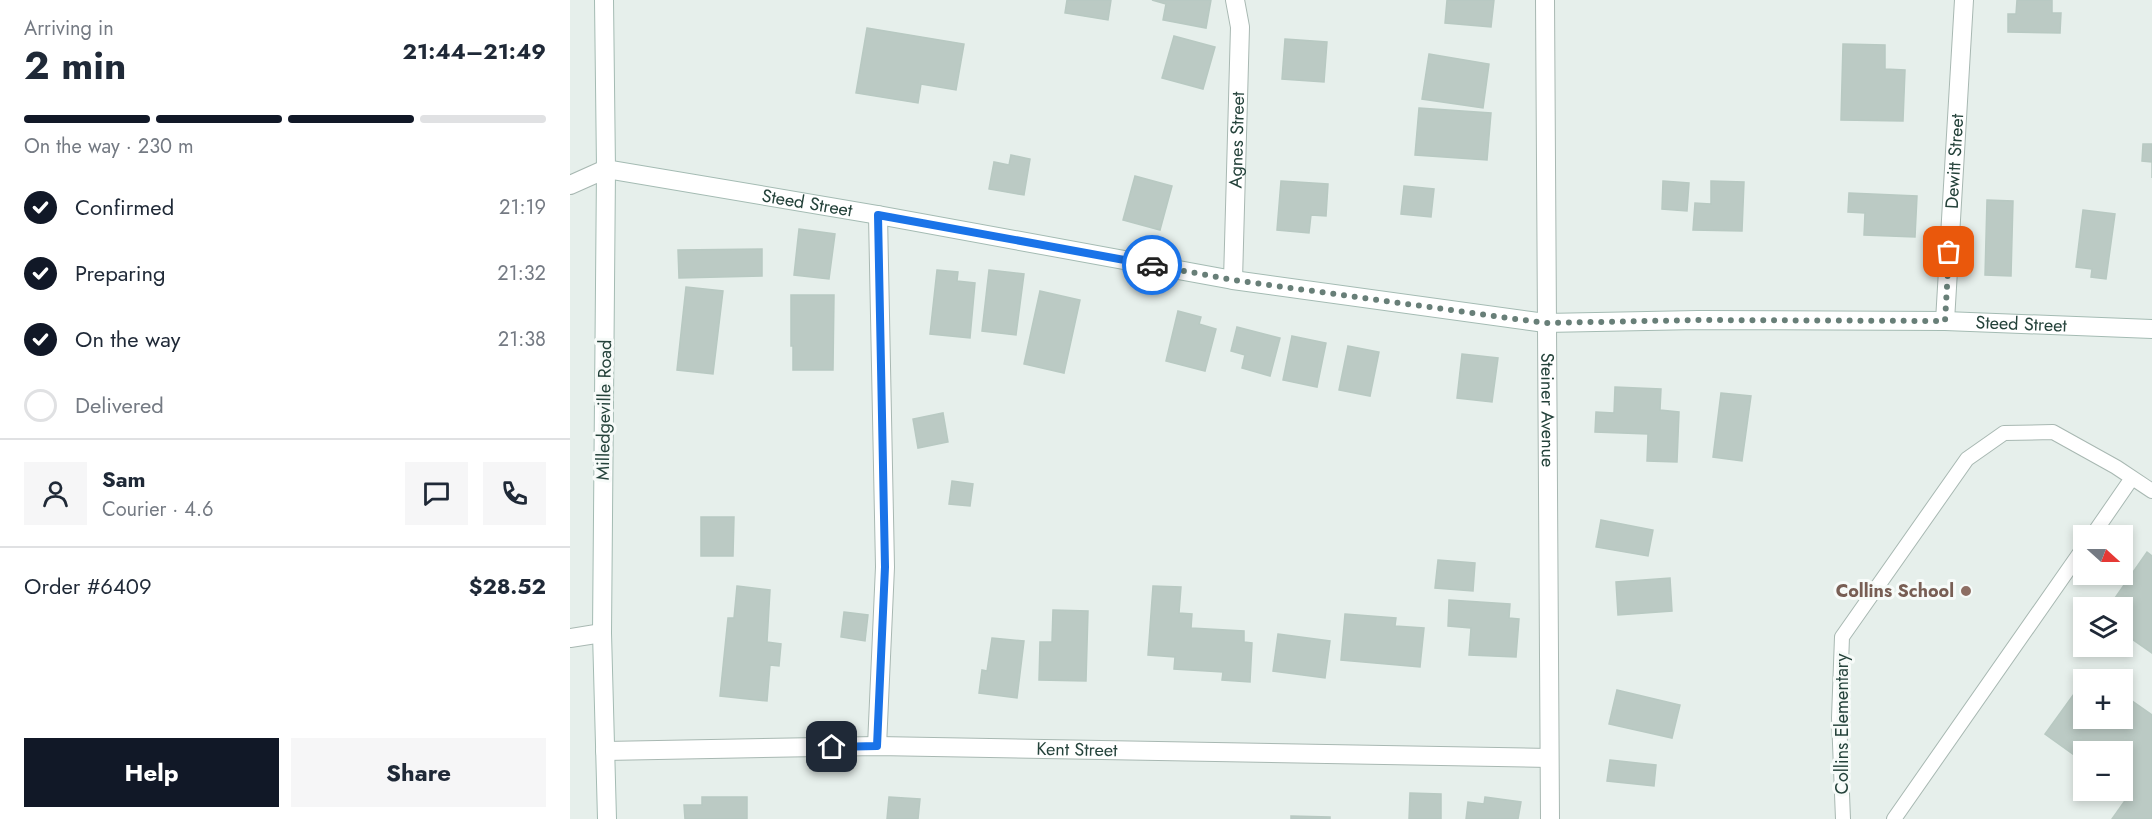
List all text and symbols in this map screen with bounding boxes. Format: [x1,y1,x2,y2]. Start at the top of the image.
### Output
text: Arriving in [24,14,114,43]
text: 21:44–21:49 [403,35,546,67]
text: 2 min [24,37,126,94]
street label: Agnes Street [1223,91,1251,189]
street label: Dewitt Street [1939,112,1970,210]
text: On the way · 230 m [24,132,194,161]
street label: Steed Street [760,183,855,224]
icon: check [24,191,57,224]
text: Confirmed [75,191,174,223]
text: 21:19 [499,193,546,222]
pin [1923,226,1974,277]
courier [1122,235,1182,295]
icon: bag [1932,235,1965,268]
icon: car [1136,249,1169,282]
icon: check [24,257,57,290]
text: Preparing [75,257,166,289]
text: 21:32 [497,259,546,288]
street label: Steed Street [1975,309,2068,339]
icon: check [24,323,57,356]
text: On the way [75,323,180,355]
text: 21:38 [498,325,546,354]
street label: Milledgeville Road [590,339,618,481]
street label: Steiner Avenue [1534,353,1561,467]
text: Delivered [75,389,164,421]
button: person [24,462,87,525]
button: chat [405,462,468,525]
button: phone [483,462,546,525]
text: Sam [102,463,146,495]
text: Courier · 4.6 [102,495,214,524]
north arrow [2073,525,2133,585]
map controls [2073,525,2133,801]
text: Order #6409 [24,570,152,602]
text: $28.52 [469,570,546,602]
place label: Collins School [1836,578,1954,604]
marker: Collins School [1959,584,1973,598]
button: layers [2073,597,2133,657]
street label: Collins Elementary [1829,653,1855,794]
button: + [2073,669,2133,729]
pin [806,721,857,772]
icon: home [815,730,848,763]
street label: Kent Street [1036,736,1118,763]
button: Help [24,738,279,807]
button: Share [291,738,546,807]
button: − [2073,741,2133,801]

